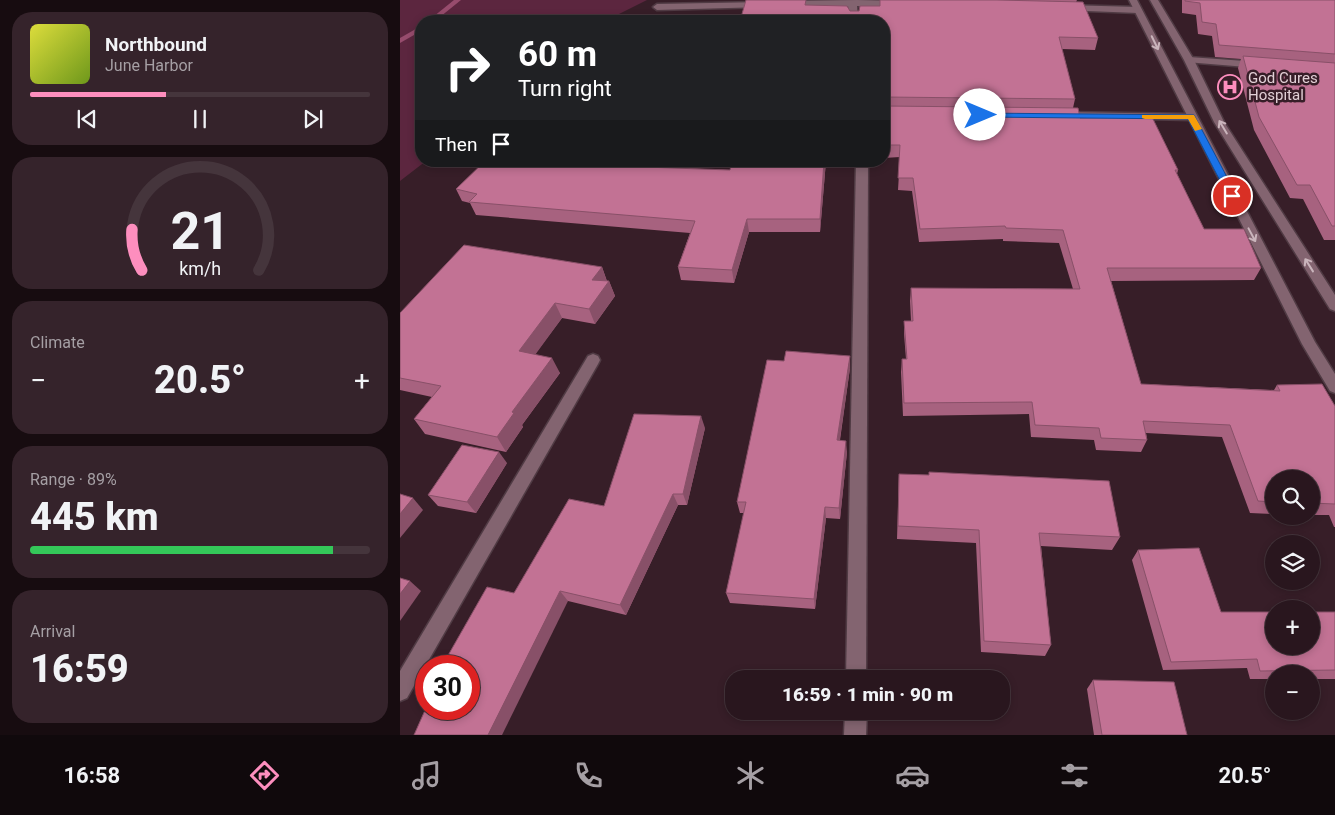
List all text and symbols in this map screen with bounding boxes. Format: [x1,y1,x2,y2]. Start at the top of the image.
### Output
text: Northbound [105,33,207,56]
text: 60 m [518,34,597,75]
icon: right [435,35,500,100]
one-way arrow [1150,36,1160,51]
text: June Harbor [105,56,193,75]
place label: God Cures Hospital [1248,69,1318,104]
hospital icon: God Cures Hospital [1217,74,1243,100]
text: Turn right [518,76,612,101]
position arrow [953,88,1005,140]
icon: previous [73,105,101,133]
icon: pause [186,105,214,133]
icon: next [299,105,327,133]
one-way arrow [1217,121,1227,135]
icon: arrive [487,130,515,158]
text: Then [435,133,477,156]
pin [1211,175,1253,217]
icon: arrive [1218,182,1246,210]
text: 21 [170,201,230,262]
one-way arrow [1248,227,1257,242]
text: km/h [179,258,221,279]
one-way arrow [1304,258,1314,272]
text: Climate [30,333,85,352]
text: 20.5° [154,358,246,402]
text: − [30,364,46,397]
text: + [354,364,370,397]
text: Range · 89% [30,470,117,489]
map controls [1265,470,1320,720]
button: search [1265,470,1320,525]
text: 445 km [30,495,159,539]
button: layers [1265,535,1320,590]
button: + [1265,600,1320,655]
text: Arrival [30,622,75,641]
text: 16:59 [30,647,129,691]
speed limit sign: 30 [415,655,480,720]
button: − [1265,665,1320,720]
text: 16:59 · 1 min · 90 m [782,683,953,706]
icon: directions [247,758,282,793]
icon: music [409,758,444,793]
icon: phone [571,758,606,793]
icon: climate [733,758,768,793]
icon: car [895,758,930,793]
icon: filters [1057,758,1092,793]
text: 16:58 [63,763,120,788]
text: 20.5° [1219,763,1271,788]

